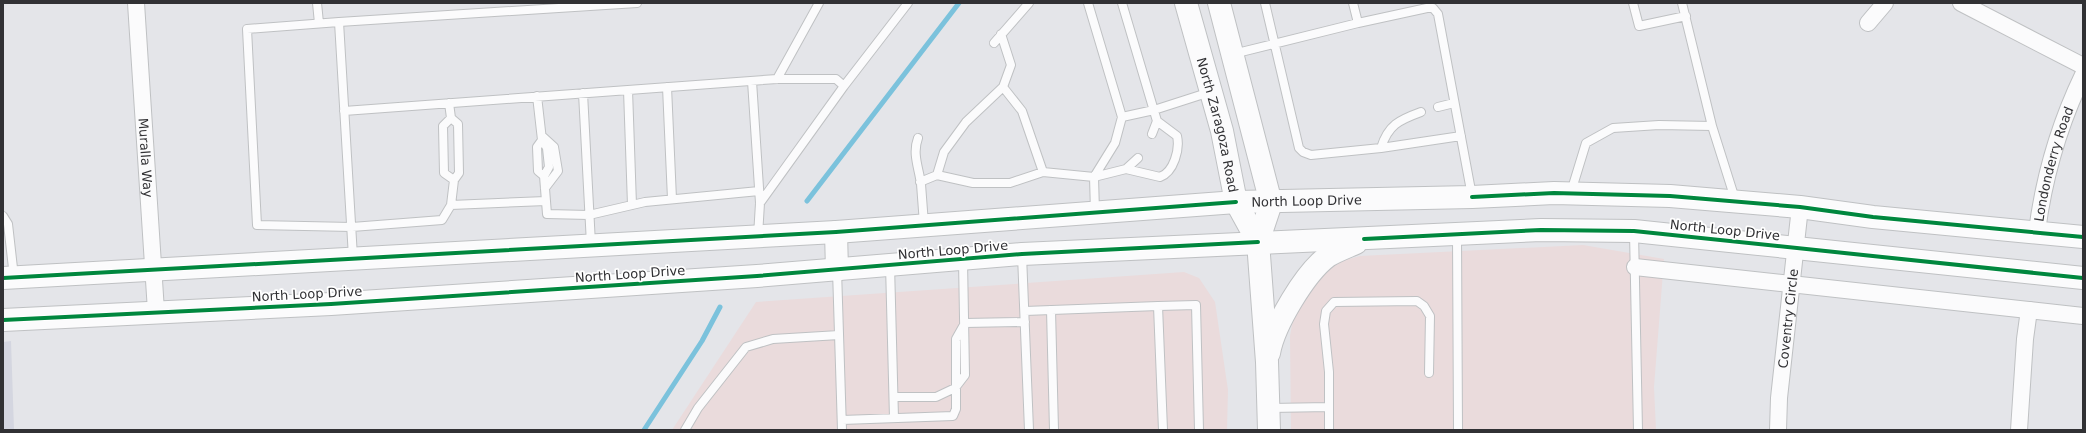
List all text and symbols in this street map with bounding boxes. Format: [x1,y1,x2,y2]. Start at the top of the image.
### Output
street label: North Zaragoza Road [1194,56,1241,194]
street label: Londonderry Road [2031,104,2076,223]
street label: Muralla Way [136,117,156,198]
street label: North Loop Drive [1251,192,1362,209]
street label: North Loop Drive [1669,217,1781,243]
street label: North Loop Drive [897,238,1009,262]
street label: North Loop Drive [574,263,686,285]
street label: Coventry Circle [1775,268,1801,369]
street label: North Loop Drive [251,284,363,304]

